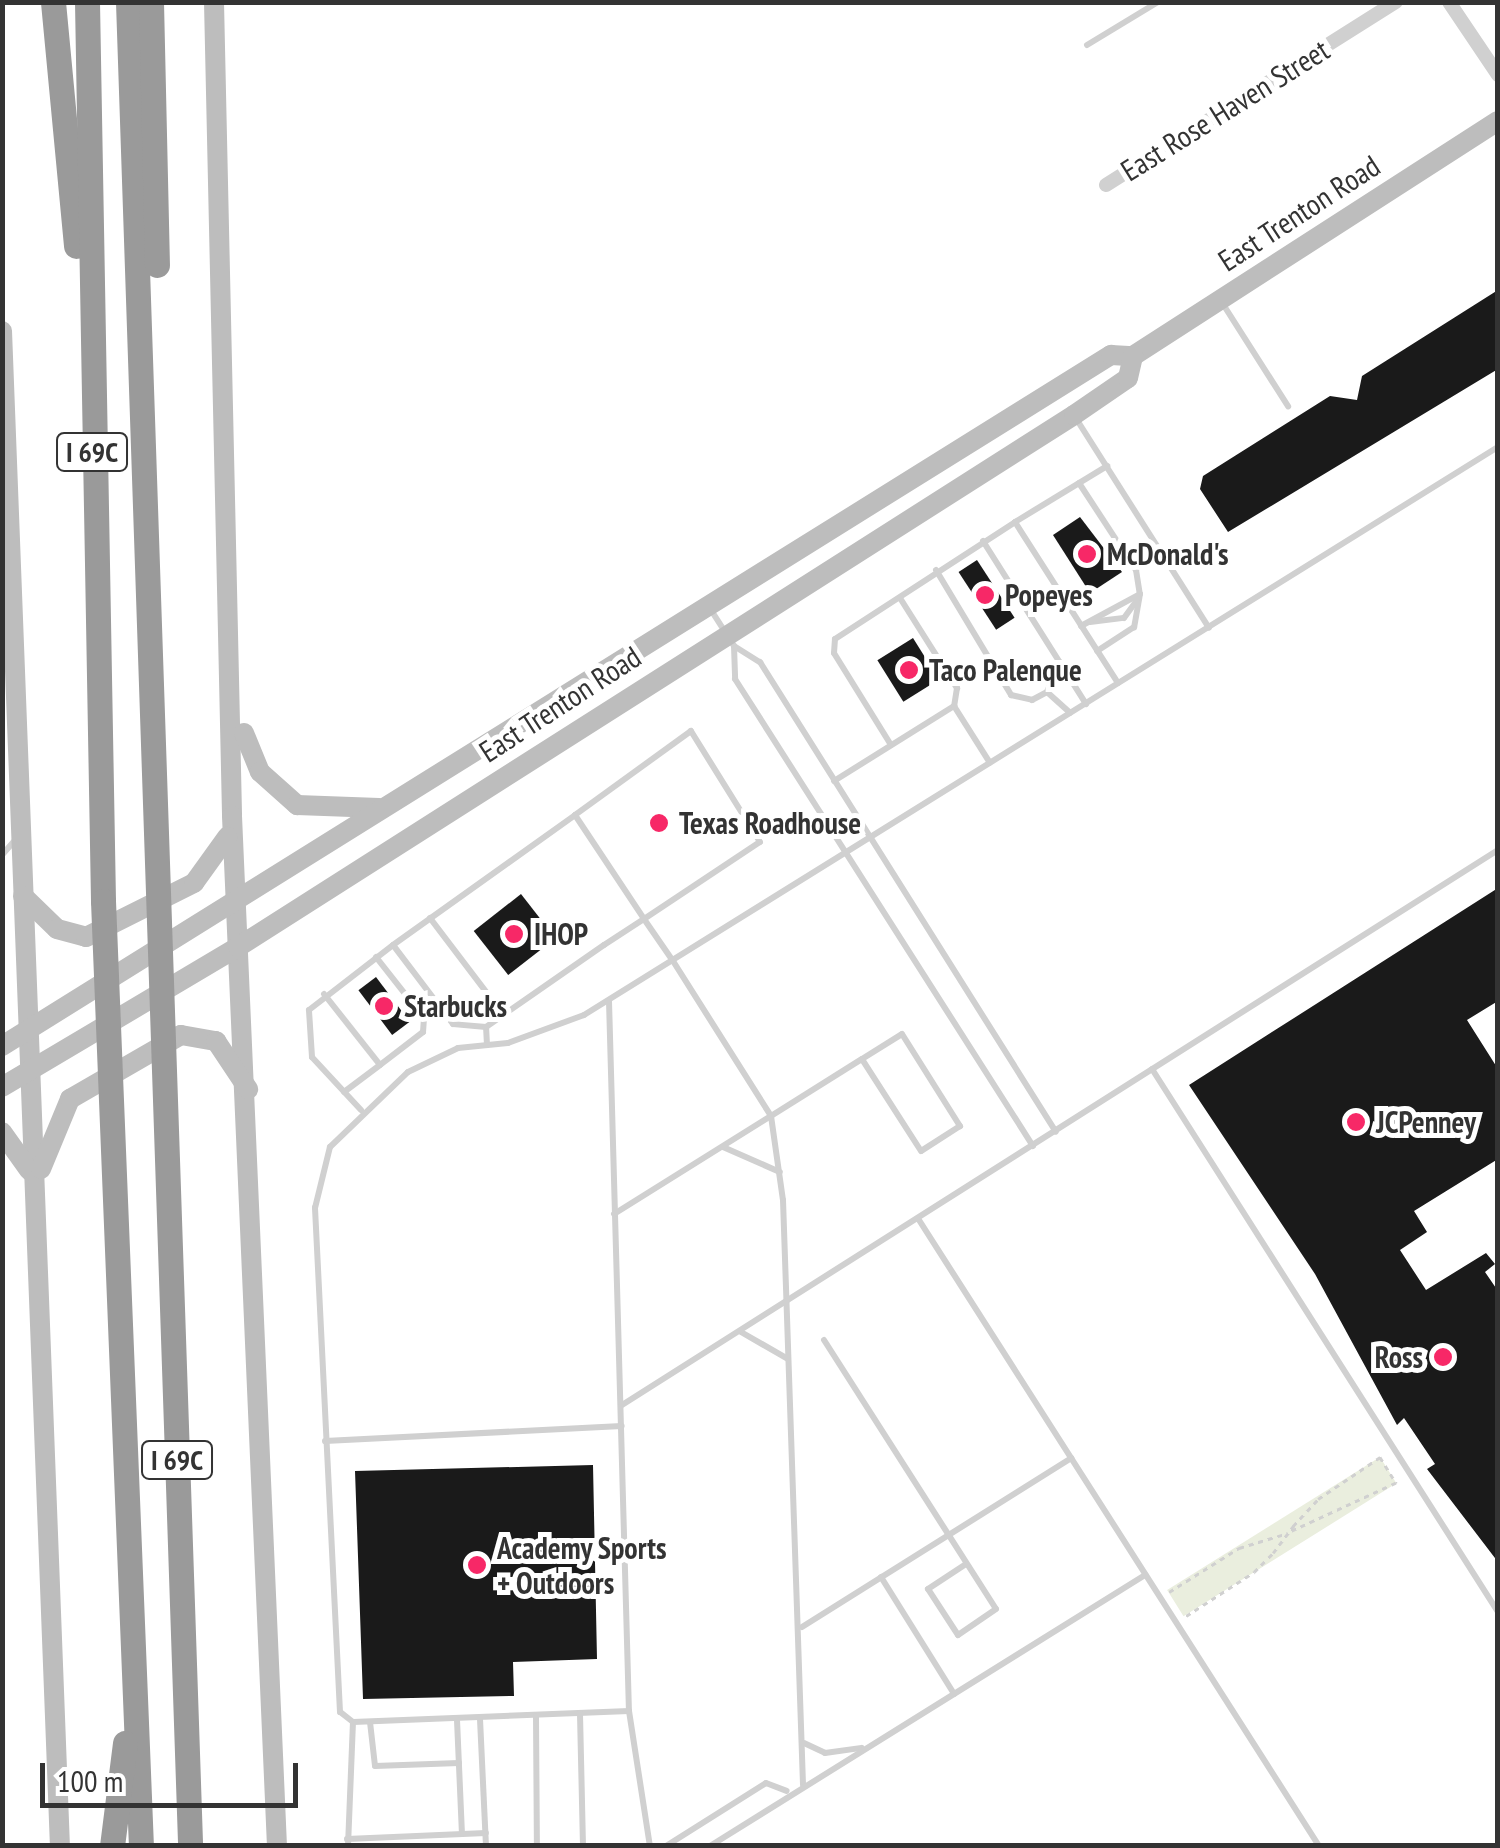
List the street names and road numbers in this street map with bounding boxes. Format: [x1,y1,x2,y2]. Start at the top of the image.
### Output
street label: East Rose Haven Street [1114,32,1336,188]
street label: East Trenton Road [1211,147,1387,279]
road number: I 69C [54,429,130,475]
street label: East Trenton Road [472,638,648,770]
road number: I 69C [140,1437,214,1483]

